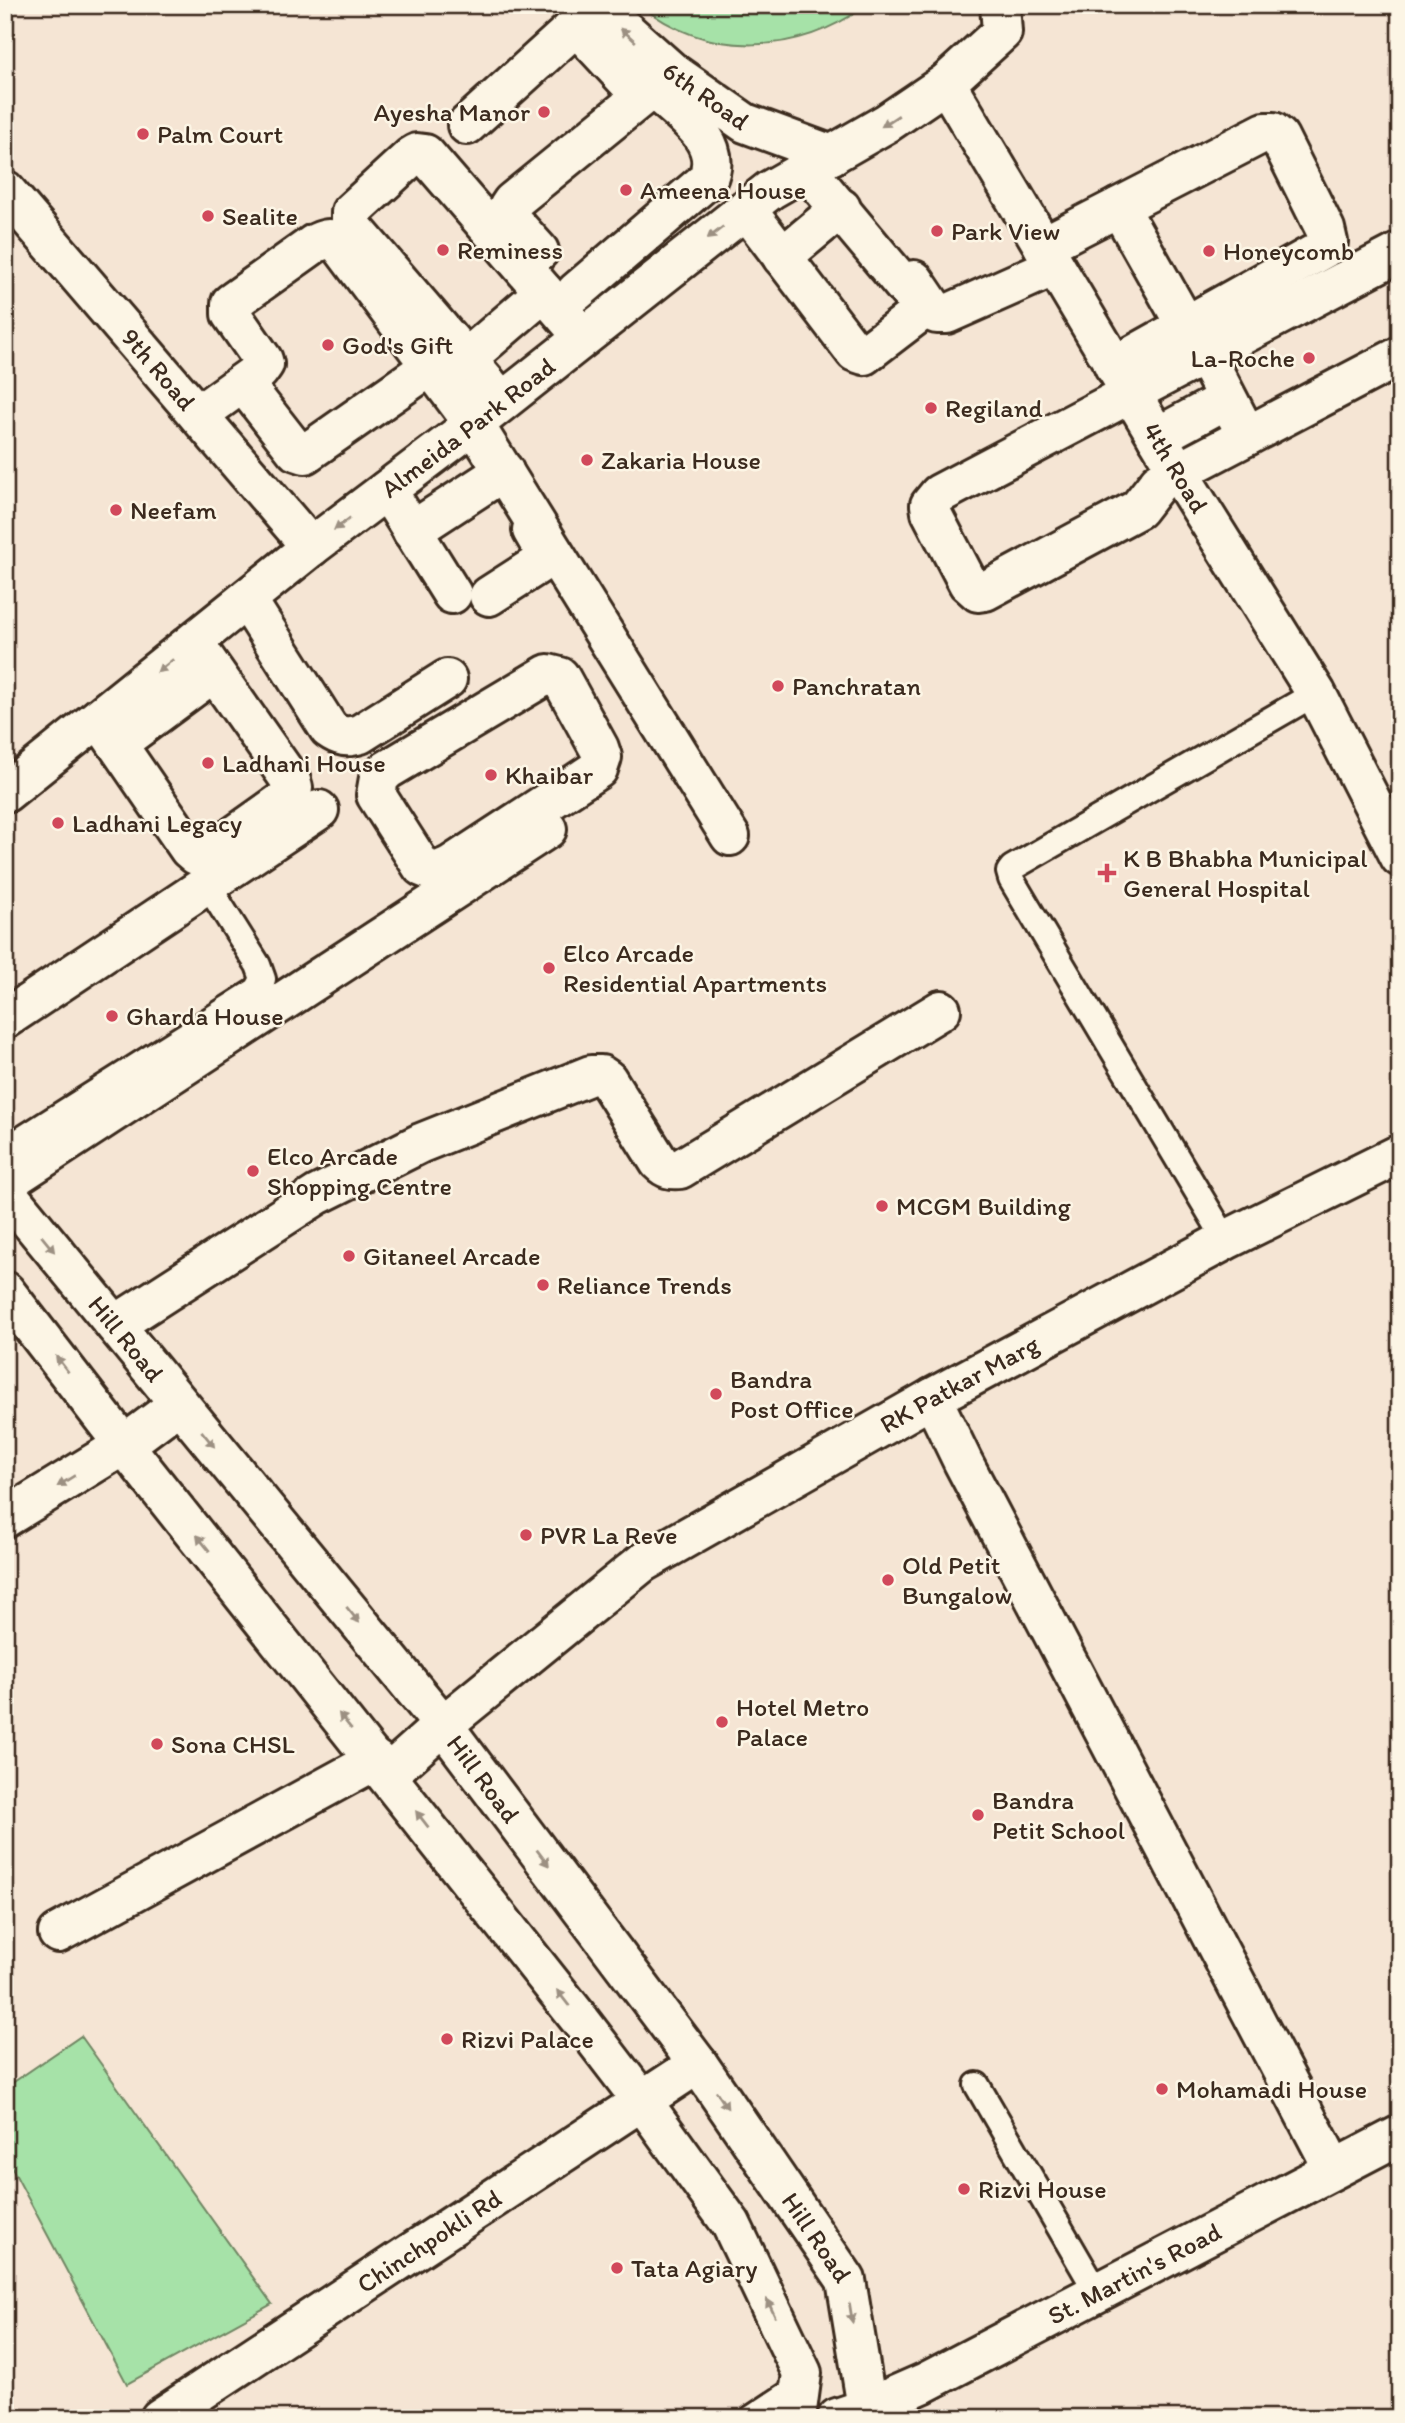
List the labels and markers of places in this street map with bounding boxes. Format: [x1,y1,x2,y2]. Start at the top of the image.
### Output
place label: Ayesha Manor [373,96,530,128]
marker: Ayesha Manor [536,104,552,120]
place label: Palm Court [157,118,283,150]
marker: Palm Court [135,126,151,142]
place label: Ameena House [640,174,806,206]
marker: Ameena House [618,182,634,198]
place label: Sealite [222,200,298,232]
marker: Sealite [200,208,216,224]
place label: Park View [951,215,1060,247]
marker: Park View [929,223,945,239]
place label: Reminess [457,234,563,266]
place label: Honeycomb [1223,235,1354,267]
marker: Reminess [435,242,451,258]
marker: Honeycomb [1201,243,1217,259]
place label: God's Gift [342,329,454,361]
marker: God's Gift [320,337,336,353]
place label: La-Roche [1191,342,1295,374]
marker: La-Roche [1301,350,1317,366]
place label: Regiland [945,392,1044,424]
marker: Regiland [923,400,939,416]
place label: Zakaria House [601,444,761,476]
marker: Zakaria House [579,452,595,468]
place label: Neefam [130,494,217,526]
marker: Neefam [108,502,124,518]
place label: Panchratan [792,670,921,702]
marker: Panchratan [770,678,786,694]
place label: Ladhani House [222,747,386,779]
marker: Ladhani House [200,755,216,771]
place label: Khaibar [505,759,594,791]
marker: Khaibar [483,767,499,783]
place label: Ladhani Legacy [72,807,242,839]
marker: Ladhani Legacy [50,815,66,831]
place label: K B Bhabha Municipal General Hospital [1123,842,1368,904]
marker: K B Bhabha Municipal General Hospital [1097,863,1117,883]
place label: Elco Arcade Residential Apartments [563,937,827,999]
marker: Elco Arcade Residential Apartments [541,960,557,976]
place label: Gharda House [126,1000,284,1032]
marker: Gharda House [104,1008,120,1024]
place label: Elco Arcade Shopping Centre [267,1140,452,1202]
marker: Elco Arcade Shopping Centre [245,1163,261,1179]
place label: MCGM Building [896,1190,1071,1222]
marker: MCGM Building [874,1198,890,1214]
place label: Gitaneel Arcade [363,1240,540,1272]
marker: Gitaneel Arcade [341,1248,357,1264]
place label: Reliance Trends [557,1269,732,1301]
marker: Reliance Trends [535,1277,551,1293]
place label: Bandra Post Office [730,1363,854,1425]
marker: Bandra Post Office [708,1386,724,1402]
place label: PVR La Reve [540,1519,678,1551]
marker: PVR La Reve [518,1527,534,1543]
place label: Old Petit Bungalow [902,1549,1012,1611]
marker: Old Petit Bungalow [880,1572,896,1588]
place label: Hotel Metro Palace [736,1691,869,1753]
marker: Hotel Metro Palace [714,1714,730,1730]
place label: Sona CHSL [171,1728,295,1760]
marker: Sona CHSL [149,1736,165,1752]
place label: Bandra Petit School [992,1784,1125,1846]
marker: Bandra Petit School [970,1807,986,1823]
place label: Rizvi Palace [461,2023,594,2055]
marker: Rizvi Palace [439,2031,455,2047]
place label: Mohamadi House [1176,2073,1367,2105]
marker: Mohamadi House [1154,2081,1170,2097]
place label: Rizvi House [978,2173,1107,2205]
marker: Rizvi House [956,2181,972,2197]
place label: Tata Agiary [631,2252,757,2284]
marker: Tata Agiary [609,2260,625,2276]

